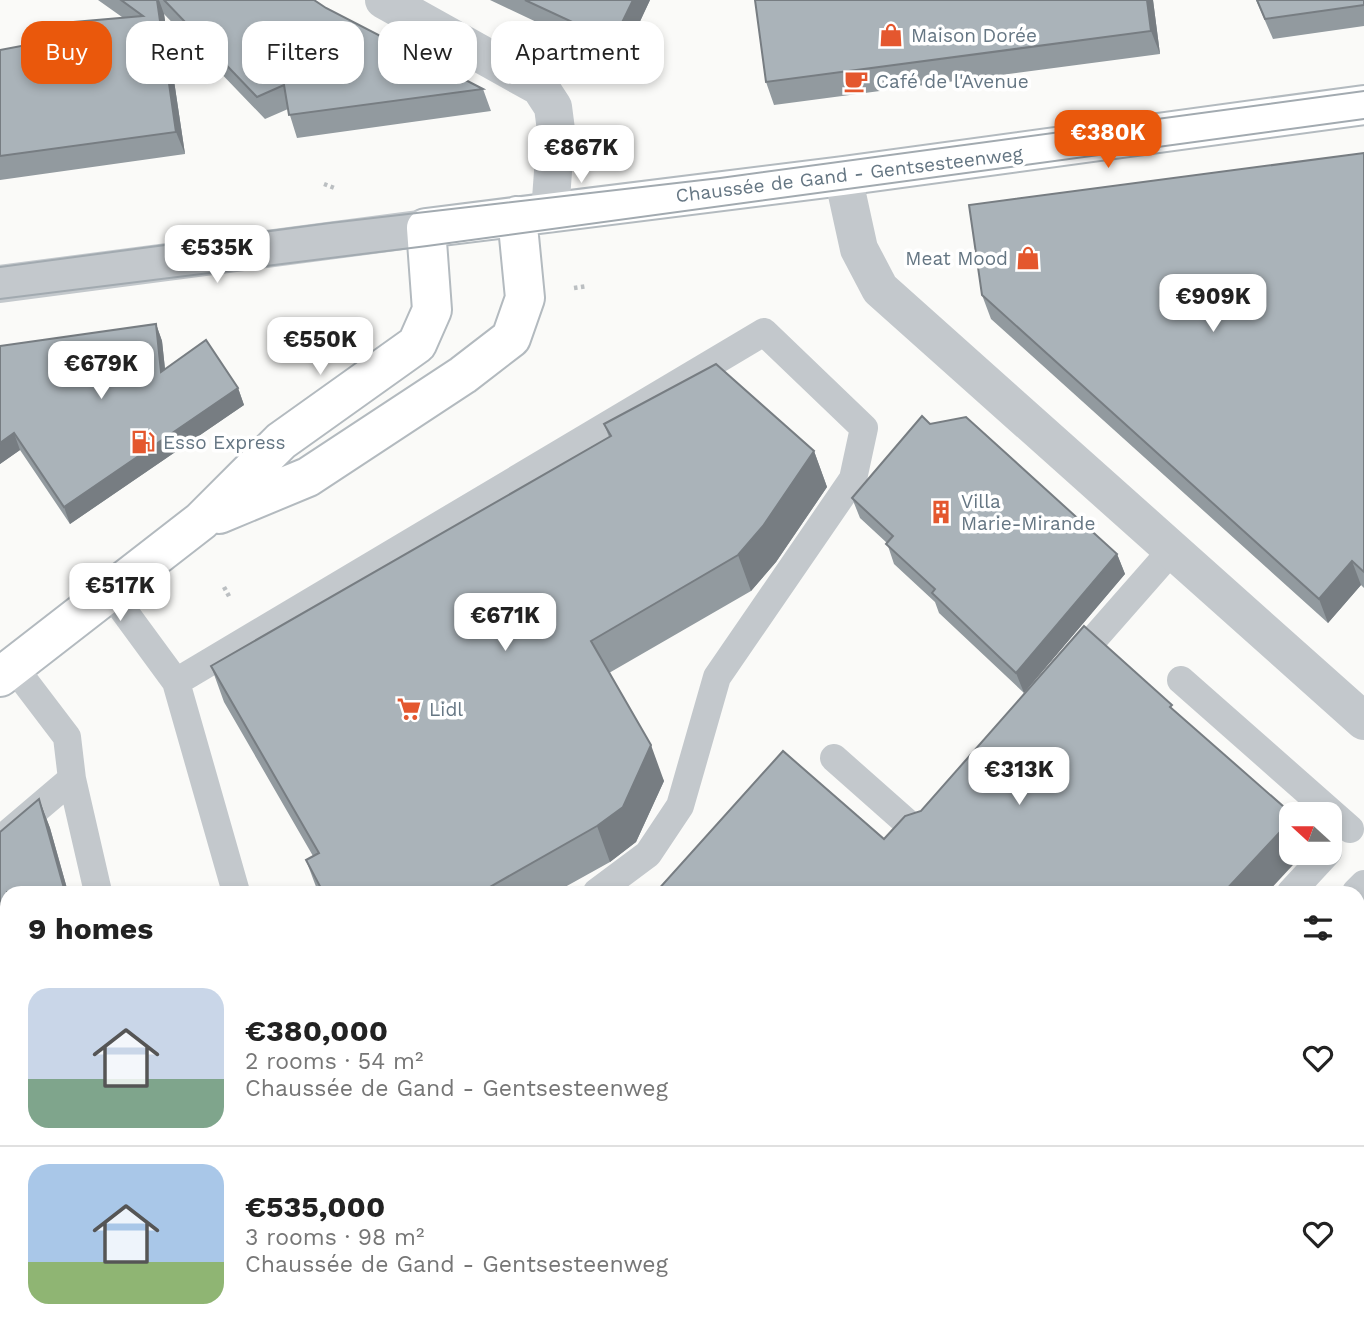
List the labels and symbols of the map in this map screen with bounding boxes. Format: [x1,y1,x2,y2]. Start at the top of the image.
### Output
shop icon: Maison Dorée [877,21,905,49]
place label: Maison Dorée [911,24,1037,47]
cafe icon: Café de l'Avenue [842,67,870,95]
place label: Café de l'Avenue [876,70,1029,93]
pin: €380K [1059,110,1157,170]
pin: €867K [532,125,630,185]
street label: Chaussée de Gand - Gentsesteenweg [674,142,1025,207]
pin: €535K [168,226,266,285]
shop icon: Meat Mood [1014,244,1042,272]
place label: Meat Mood [905,247,1008,270]
pin: €909K [1164,274,1262,334]
pin: €550K [271,318,369,377]
pin: €679K [52,342,150,401]
fuel station icon: Esso Express [129,428,157,456]
place label: Esso Express [163,431,286,454]
place label: Villa Marie-Mirande [961,490,1095,535]
building icon: Villa Marie-Mirande [927,498,955,526]
pin: €517K [71,564,169,623]
pin: €671K [456,594,554,653]
supermarket icon: Lidl [395,695,423,723]
place label: Lidl [429,698,463,721]
pin: €313K [970,748,1068,807]
north arrow [1279,802,1342,864]

